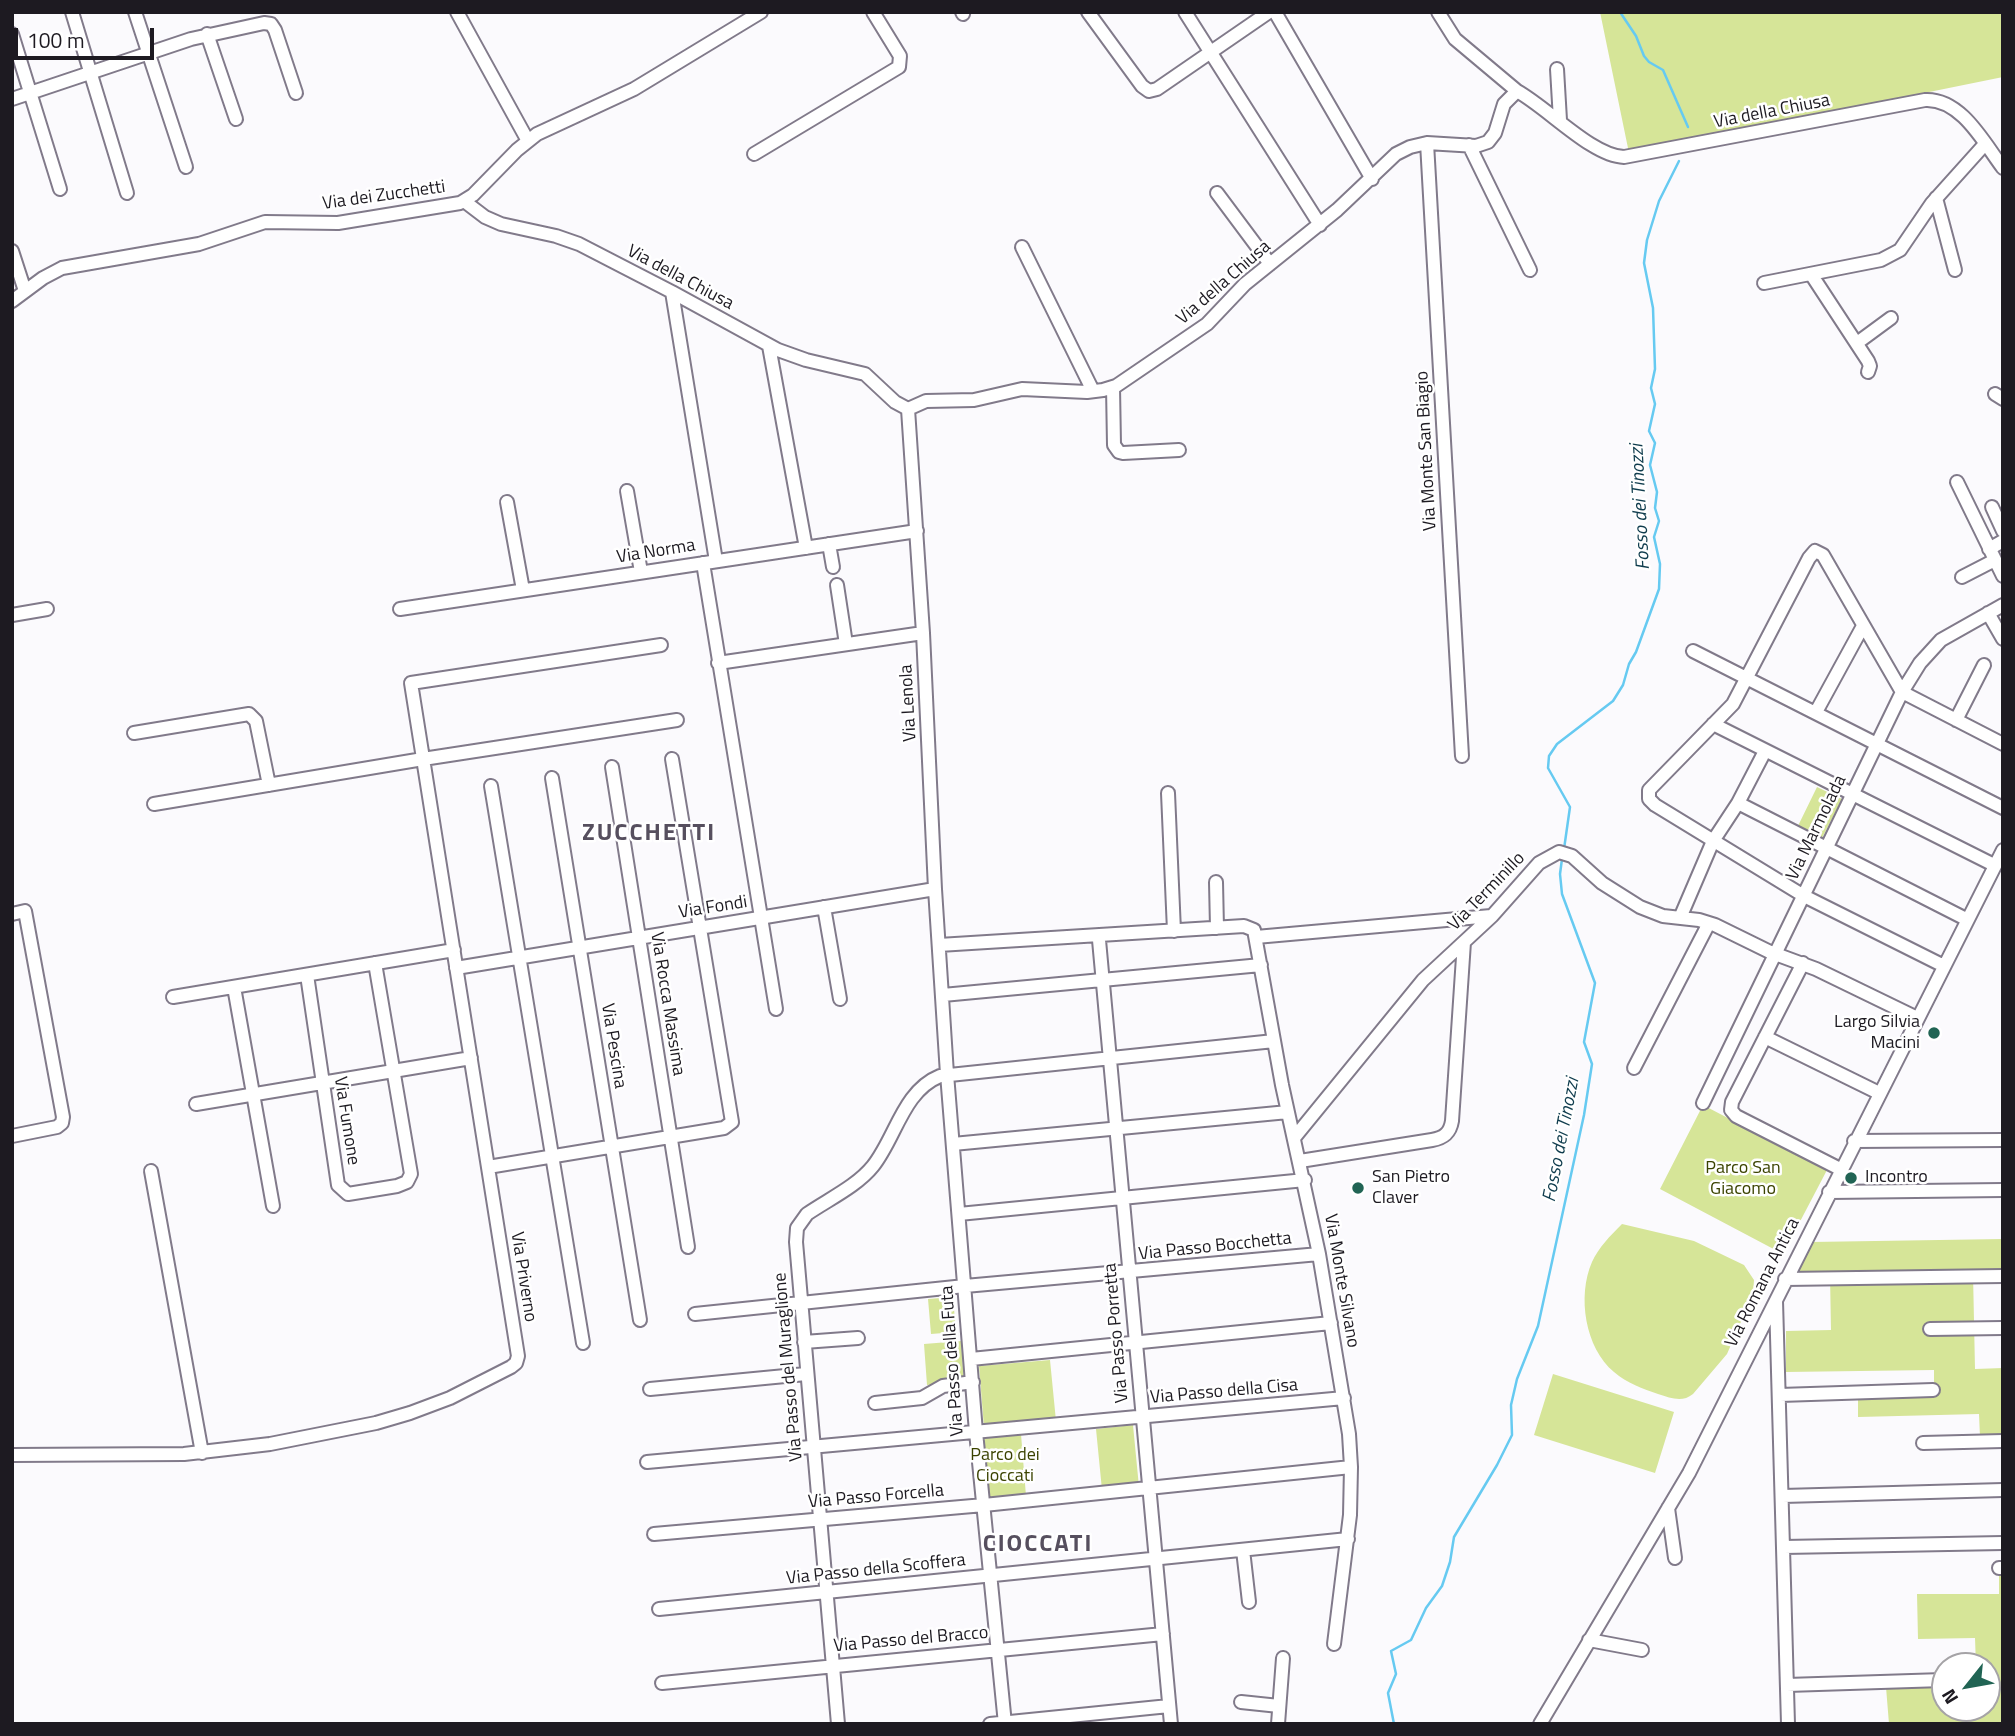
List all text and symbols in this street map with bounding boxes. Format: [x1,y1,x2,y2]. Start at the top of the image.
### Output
scale bar [18,14,158,58]
text: 100 m [27,24,84,56]
street label: Via della Chiusa [1712,90,1832,134]
street label: Via dei Zucchetti [321,177,447,215]
street label: Via della Chiusa [1173,236,1275,330]
street label: Via della Chiusa [623,241,737,315]
street label: Via Monte San Biagio [1412,371,1442,531]
water label: Fosso dei Tinozzi [1626,444,1656,570]
street label: Via Norma [615,535,697,569]
street label: Via Lenola [896,664,922,742]
street label: Via Marmolada [1782,772,1852,884]
district label: ZUCCHETTI [583,820,715,848]
street label: Via Terminillo [1444,848,1530,936]
street label: Via Fondi [677,892,749,924]
street label: Via Rocca Massima [645,931,689,1077]
street label: Via Pescina [596,1002,630,1090]
place label: Largo Silvia Macini [1834,1012,1920,1054]
marker: Largo Silvia Macini [1926,1025,1942,1041]
street label: Via Fumone [328,1075,364,1167]
water label: Fosso dei Tinozzi [1539,1076,1585,1204]
park label: Parco San Giacomo [1705,1158,1781,1200]
place label: San Pietro Claver [1372,1167,1450,1210]
place label: Incontro [1865,1167,1928,1189]
marker: Incontro [1843,1170,1859,1186]
marker: San Pietro Claver [1350,1180,1366,1196]
street label: Via Monte Silvano [1319,1212,1363,1350]
street label: Via Romana Antica [1721,1215,1805,1351]
street label: Via Passo Bocchetta [1137,1228,1293,1266]
street label: Via Priverno [505,1230,541,1324]
street label: Via Passo Porretta [1100,1262,1134,1404]
street label: Via Passo del Muraglione [770,1272,808,1462]
street label: Via Passo della Futa [937,1285,969,1437]
street label: Via Passo della Cisa [1149,1375,1299,1409]
park label: Parco dei Cioccati [970,1445,1040,1488]
street label: Via Passo Forcella [807,1480,945,1514]
district label: CIOCCATI [984,1531,1092,1559]
street label: Via Passo della Scoffera [785,1550,967,1590]
street label: Via Passo del Bracco [833,1622,989,1658]
north arrow [1931,1652,2001,1722]
text: N [1933,1684,1965,1710]

